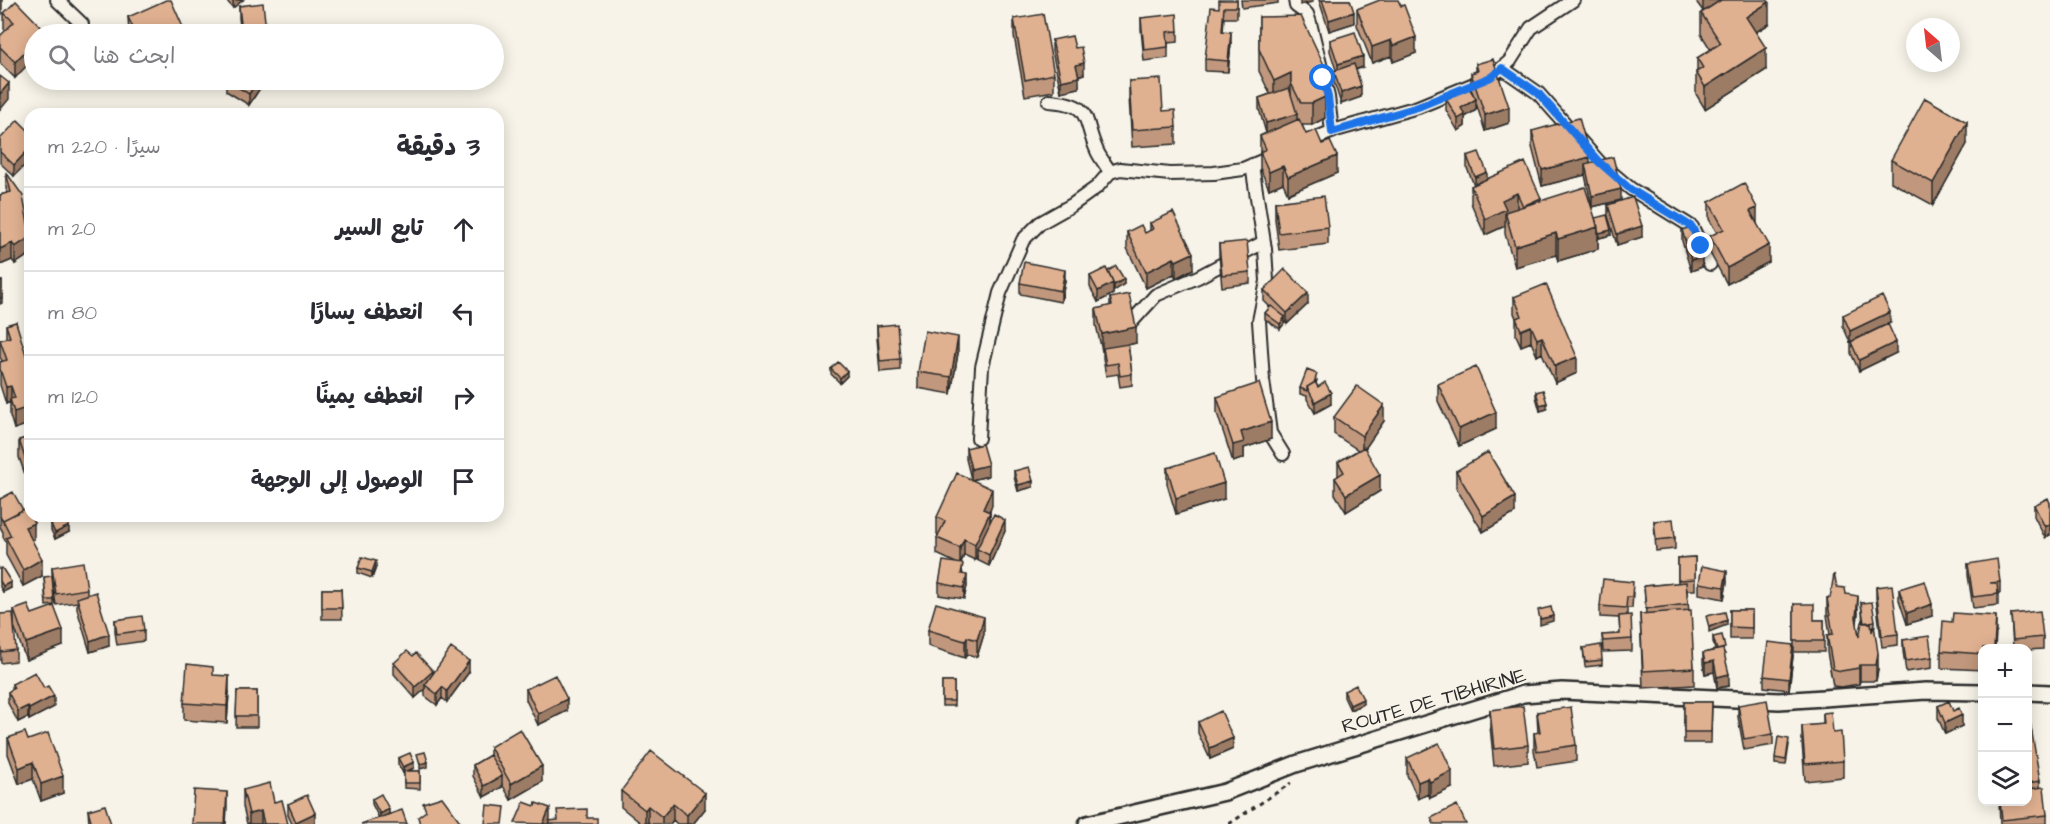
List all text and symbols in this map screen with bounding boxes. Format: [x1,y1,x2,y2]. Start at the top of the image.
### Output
north arrow [1906,18,1960,72]
search box [24,24,504,90]
icon: search [45,41,78,74]
text: ابحث هنا [93,41,175,72]
route start [1309,64,1335,90]
text: 3 دقيقة [396,129,480,165]
text: سيرًا · 220 m [48,133,161,161]
text: تابع السير [336,213,423,244]
icon: ahead [447,213,480,246]
text: 20 m [48,215,96,243]
route end [1687,232,1713,258]
text: انعطف يسارًا [310,297,423,328]
icon: left [447,297,480,330]
text: 80 m [48,299,97,327]
text: انعطف يمينًا [316,381,423,412]
icon: right [447,381,480,414]
text: 120 m [48,383,98,411]
text: الوصول إلى الوجهة [251,465,423,496]
icon: arrive [447,465,480,498]
map controls [1978,644,2032,806]
button: + [1978,644,2032,698]
street label: ROUTE DE TIBHIRINE [1339,661,1530,741]
button: − [1978,698,2032,752]
button: layers [1978,752,2032,806]

